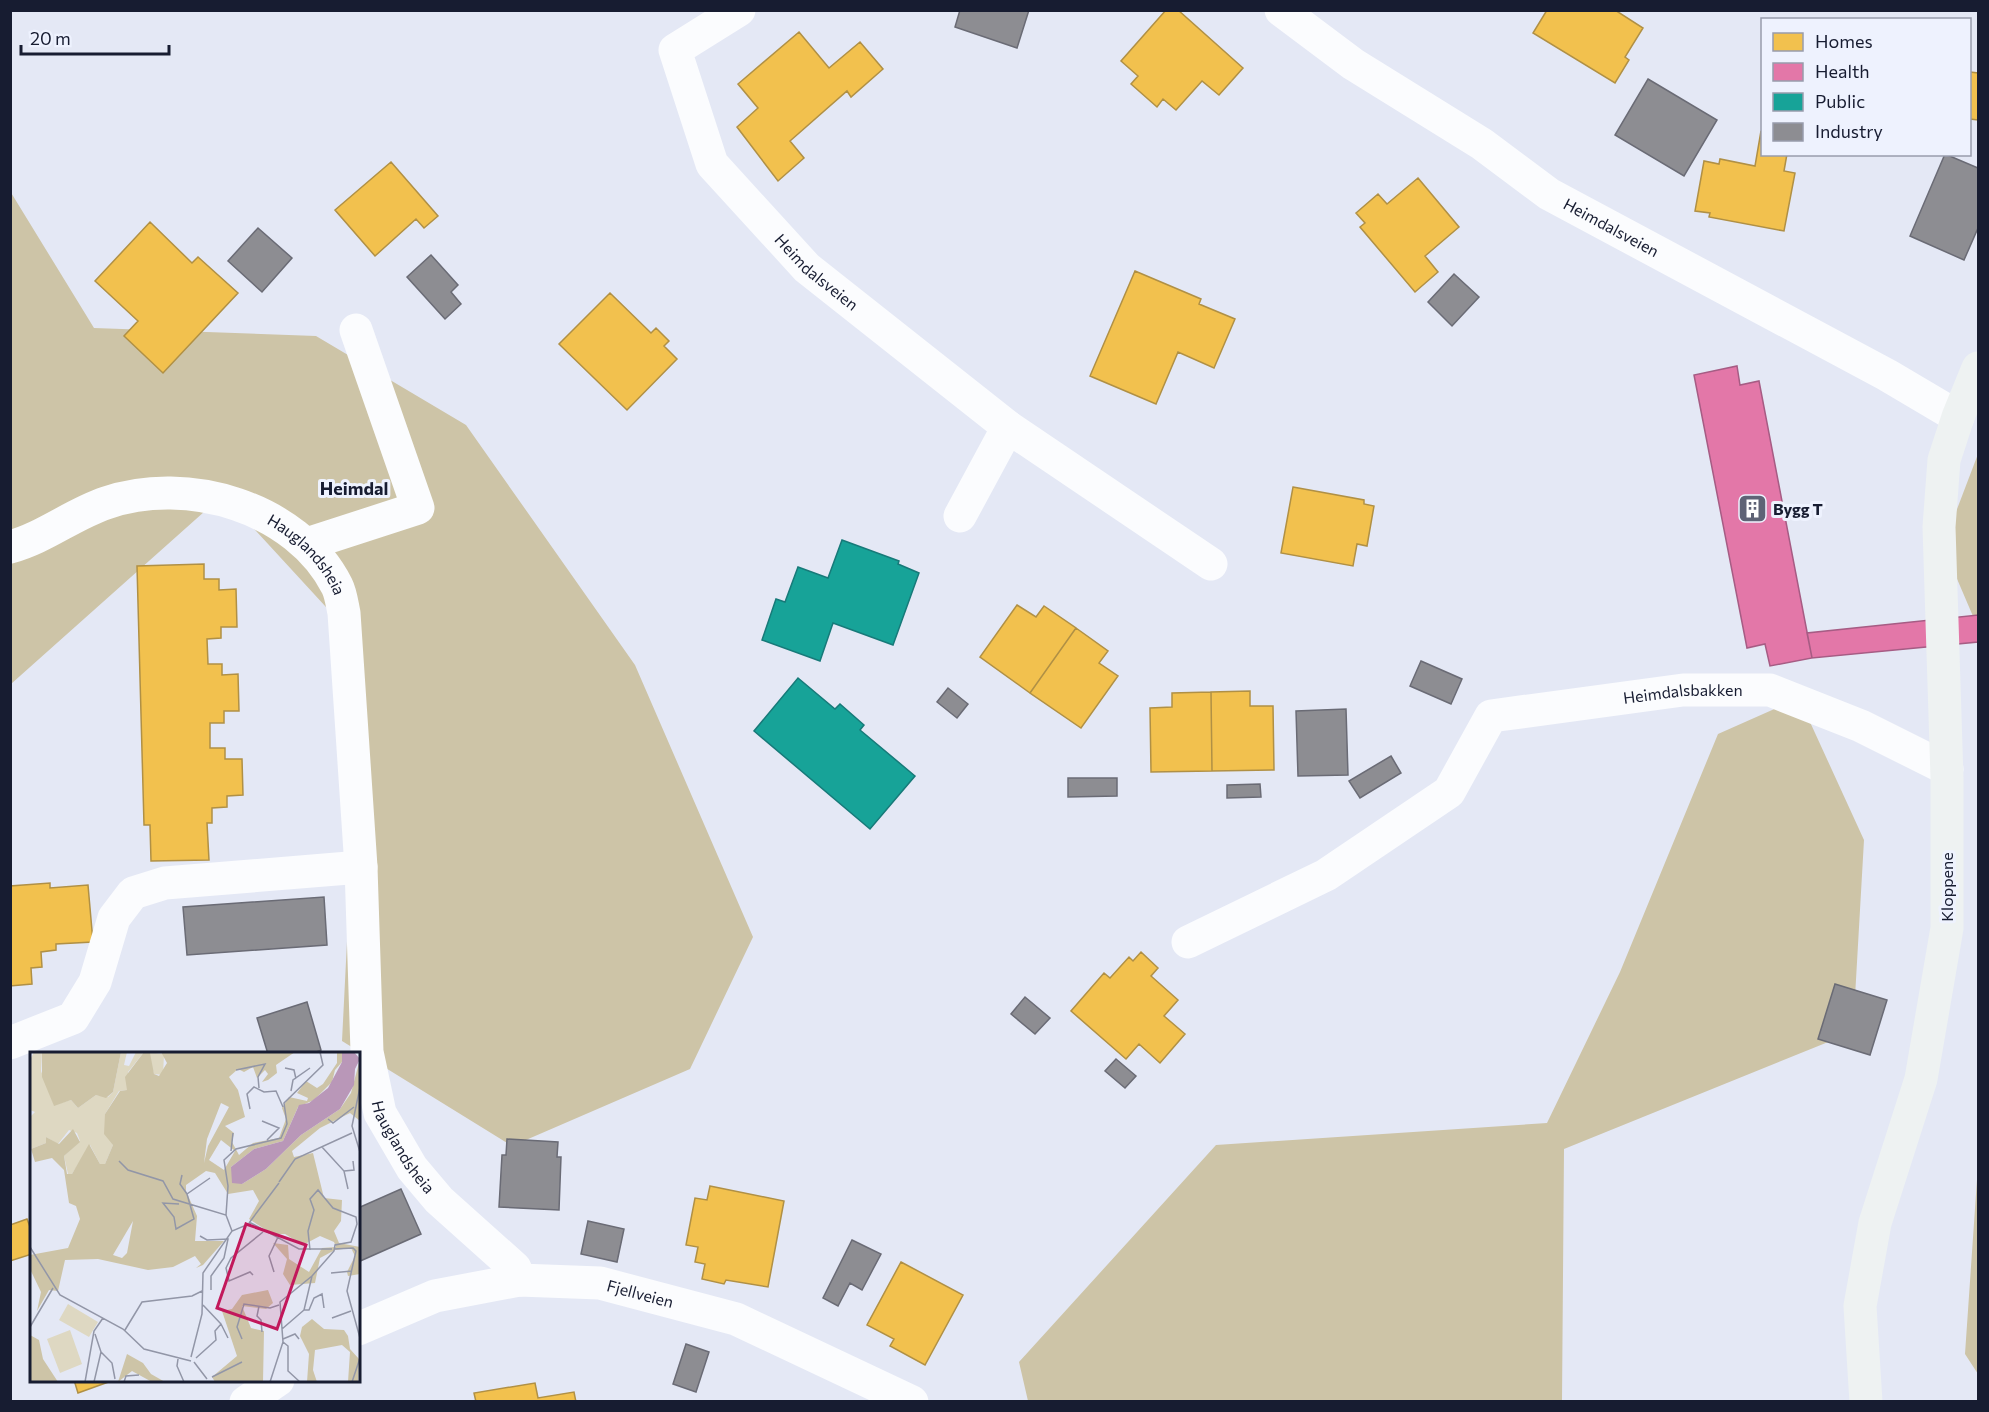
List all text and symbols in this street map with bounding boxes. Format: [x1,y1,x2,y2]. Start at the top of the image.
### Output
scale bar [21,18,170,56]
legend [1761,18,1971,156]
text: 20 m [30,27,71,49]
text: Homes [1815,30,1873,52]
text: Health [1815,60,1870,82]
text: Public [1815,90,1865,112]
text: Industry [1815,120,1883,142]
street label: Heimdalsveien [1560,194,1662,260]
street label: Heimdalsveien [771,230,862,314]
district label: Heimdal [320,477,388,499]
building icon: Bygg T [1736,493,1768,525]
place label: Bygg T [1773,499,1823,518]
street label: Hauglandsheia [264,510,350,597]
street label: Heimdalsbakken [1622,680,1743,707]
street label: Kloppene [1937,852,1956,922]
inset map [30,1052,360,1382]
street label: Hauglandsheia [369,1099,439,1197]
street label: Fjellveien [605,1275,676,1311]

